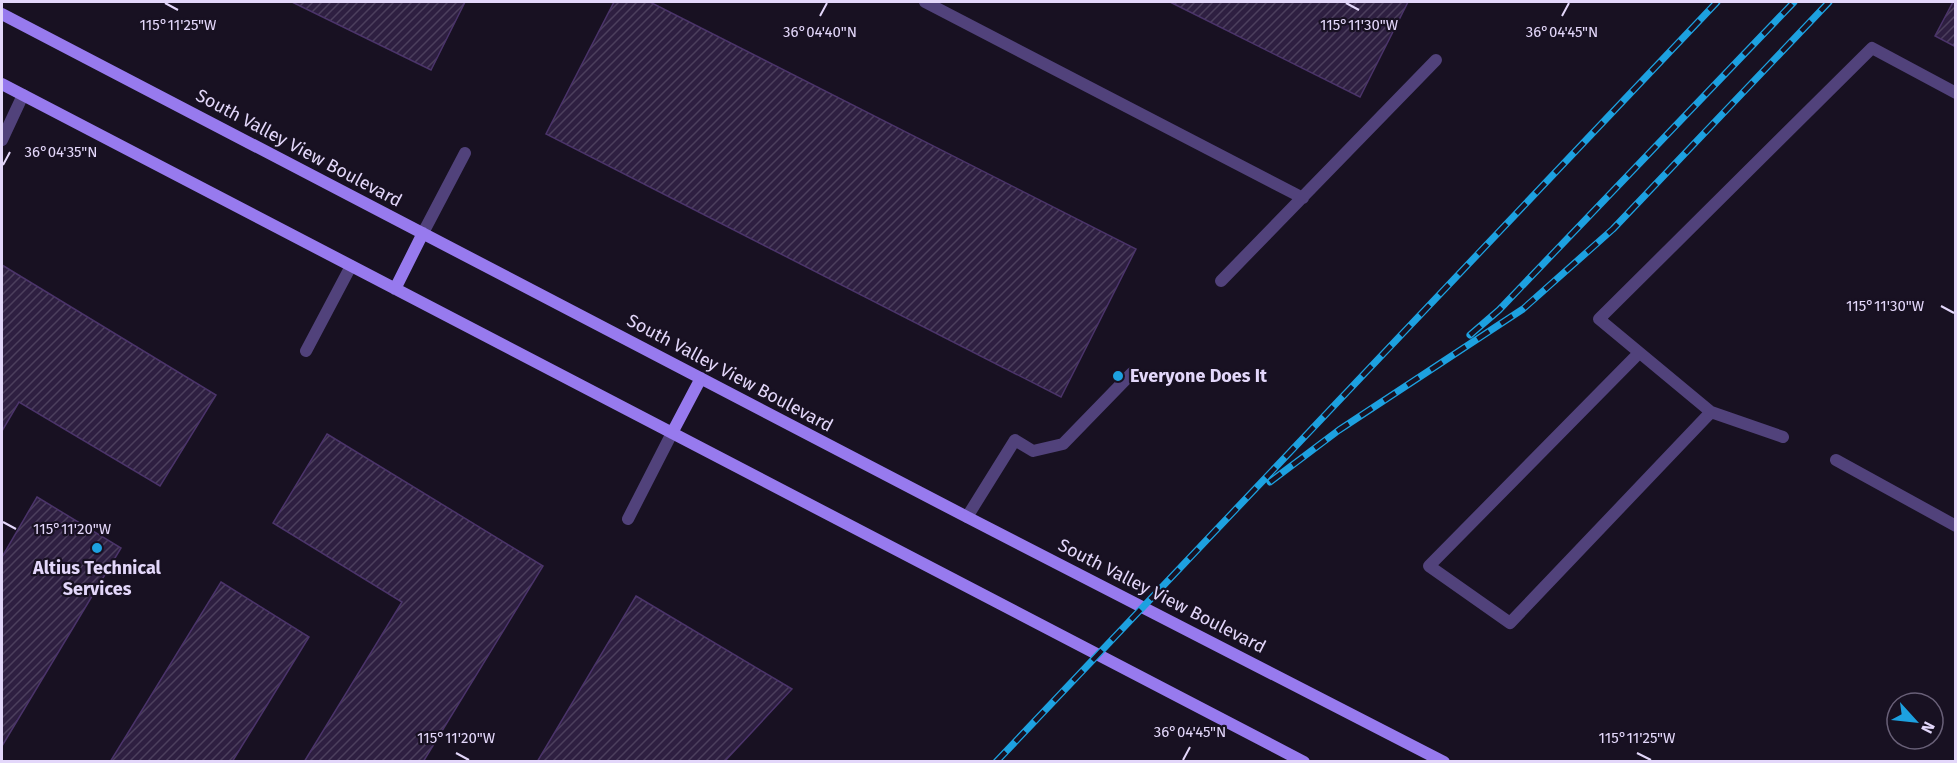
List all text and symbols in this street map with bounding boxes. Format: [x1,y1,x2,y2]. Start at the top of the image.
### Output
text: 115°11'25"W [140,16,217,34]
text: 115°11'30"W [1320,16,1399,34]
text: 36°04'40"N [783,23,857,41]
text: 36°04'45"N [1526,23,1598,41]
street label: South Valley View Boulevard [192,84,406,212]
text: 36°04'35"N [25,143,97,161]
text: 115°11'30"W [1846,297,1925,315]
street label: South Valley View Boulevard [623,309,837,437]
place label: Everyone Does It [1130,365,1268,387]
marker: Everyone Does It [1111,369,1125,383]
text: 115°11'20"W [33,520,112,538]
street label: South Valley View Boulevard [1054,534,1270,658]
marker: Altius Technical Services [90,541,104,555]
place label: Altius Technical Services [32,557,162,600]
north arrow [1885,691,1945,751]
text: N [1917,719,1939,737]
text: 36°04'45"N [1154,723,1226,741]
text: 115°11'20"W [417,729,496,747]
text: 115°11'25"W [1599,729,1676,747]

